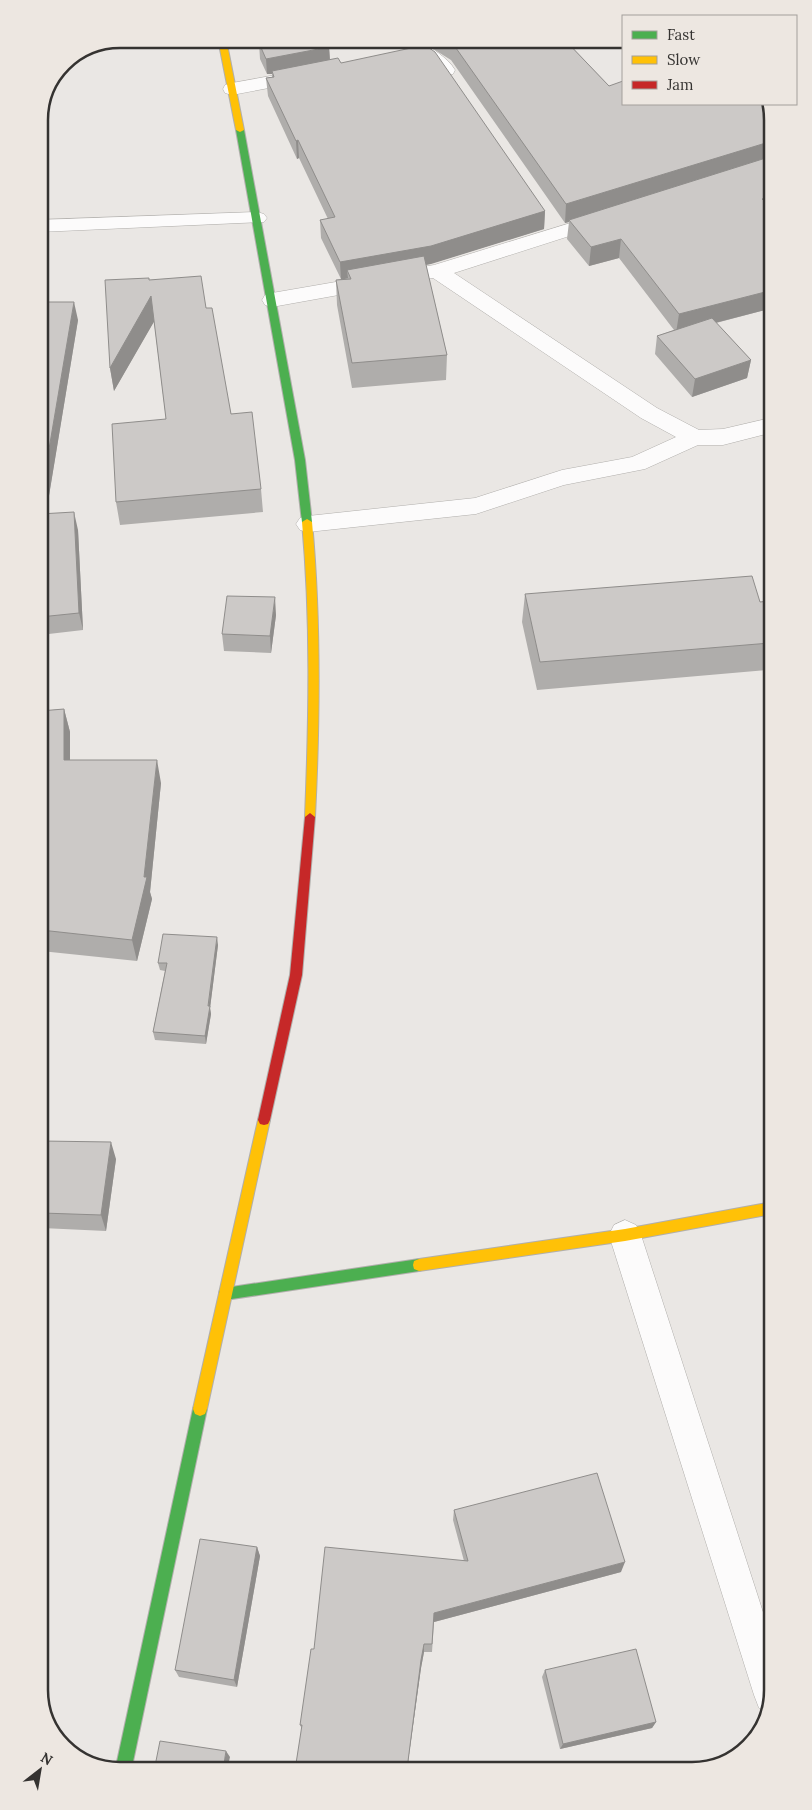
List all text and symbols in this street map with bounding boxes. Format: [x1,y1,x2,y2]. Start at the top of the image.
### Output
legend [622,15,797,105]
text: Fast [667,25,695,44]
text: Slow [667,50,700,69]
text: Jam [666,75,694,94]
north arrow [15,1745,65,1795]
text: N [37,1748,56,1769]

